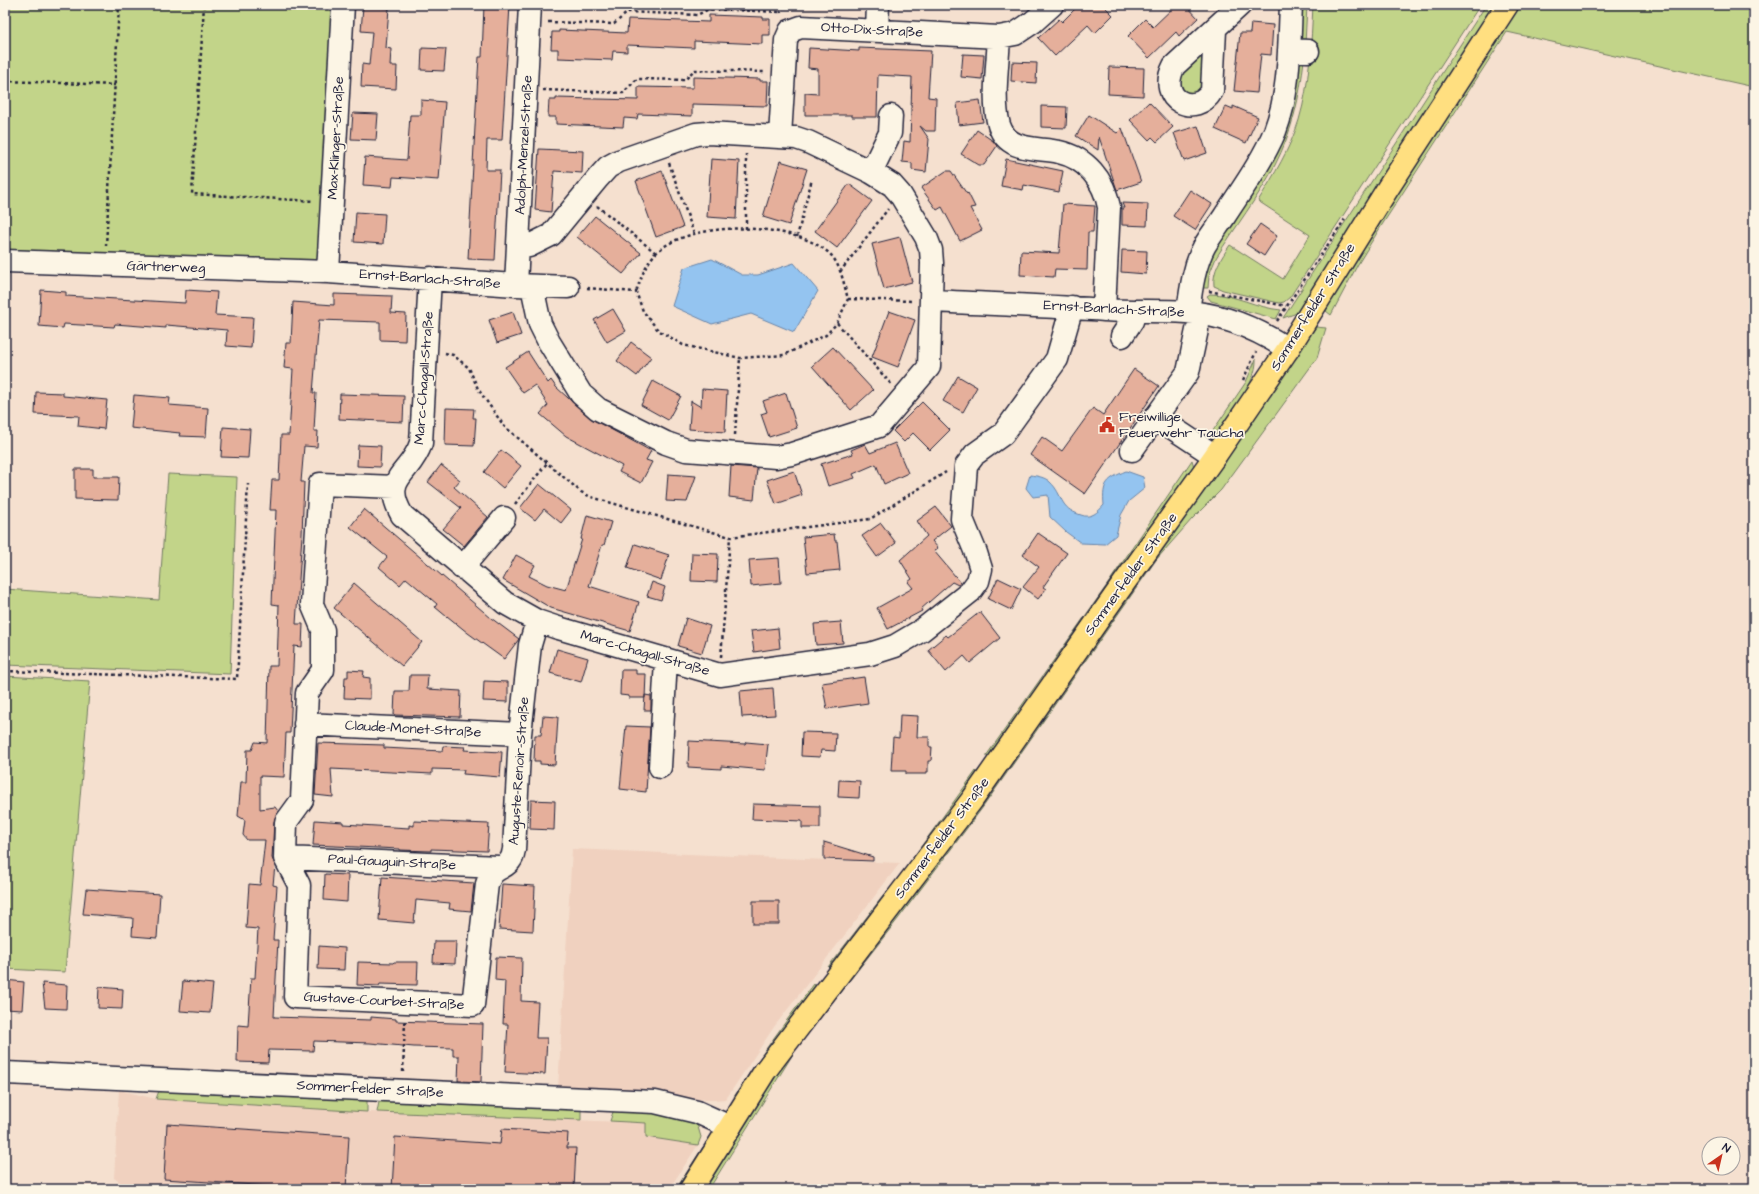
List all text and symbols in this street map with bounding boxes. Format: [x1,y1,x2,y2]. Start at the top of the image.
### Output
street label: Otto-Dix-Straße [820,17,924,43]
street label: Adolph-Menzel-Straße [510,74,538,215]
street label: Max-Klinger-Straße [323,75,349,200]
street label: Sommerfelder Straße [1266,239,1361,375]
street label: Gärtnerweg [126,256,206,278]
street label: Ernst-Barlach-Straße [359,264,502,294]
street label: Ernst-Barlach-Straße [1043,295,1186,323]
street label: Marc-Chagall-Straße [409,310,439,445]
place label: Freiwillige Feuerwehr Taucha [1119,407,1244,443]
public building icon: Freiwillige Feuerwehr Taucha [1098,416,1116,434]
street label: Sommerfelder Straße [1080,508,1183,639]
street label: Marc-Chagall-Straße [578,625,712,681]
street label: Auguste-Renoir-Straße [504,696,534,846]
street label: Claude-Monet-Straße [344,715,482,743]
street label: Sommerfelder Straße [890,773,995,903]
street label: Paul-Gauguin-Straße [327,849,457,875]
street label: Gustave-Courbet-Straße [303,987,465,1015]
street label: Sommerfelder Straße [296,1075,444,1103]
north arrow [1701,1136,1741,1176]
text: N [1719,1140,1733,1156]

